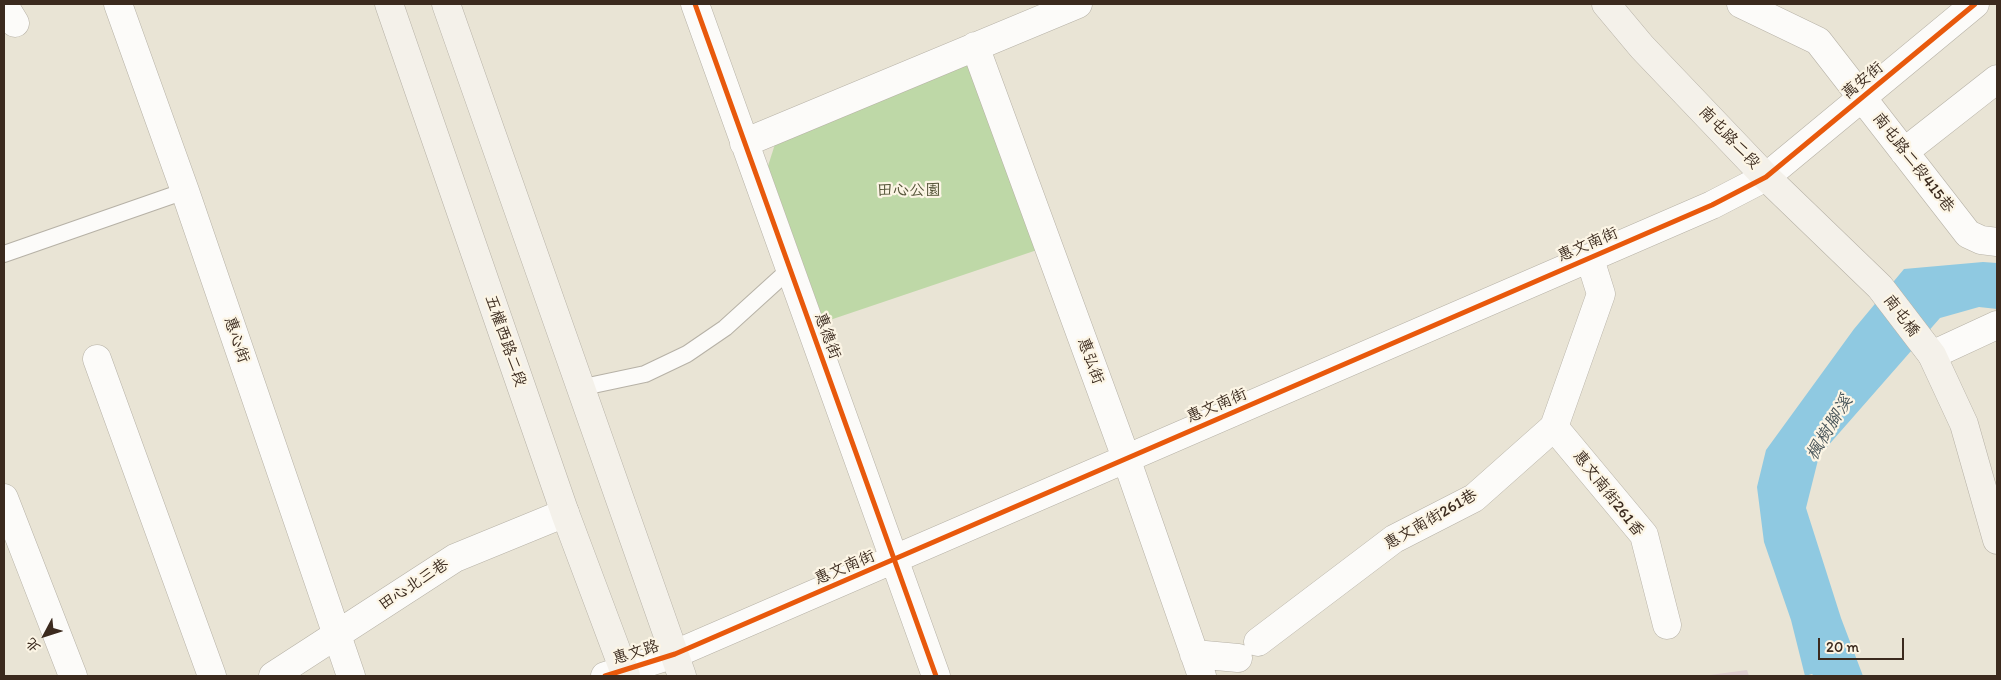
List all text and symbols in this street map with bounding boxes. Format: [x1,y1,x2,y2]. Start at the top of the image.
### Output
street label: 萬安街 [1838,58,1888,104]
street label: 南屯路二段 [1694,103,1764,173]
street label: 南屯路二段415巷 [1868,109,1958,217]
park label: 田心公園 [877,181,941,201]
street label: 惠文南街 [1555,224,1621,266]
street label: 南屯橋 [1879,291,1923,341]
street label: 五權西路二段 [480,292,530,390]
street label: 惠德街 [810,310,844,362]
street label: 惠心街 [219,314,253,366]
street label: 惠弘街 [1073,335,1107,387]
street label: 惠文南街 [1184,385,1250,427]
water label: 楓樹腳溪 [1802,392,1858,464]
street label: 惠文南街261香 [1568,447,1648,541]
street label: 惠文南街261巷 [1381,486,1481,554]
street label: 惠文南街 [812,547,878,589]
street label: 田心北三巷 [375,555,453,615]
north arrow [20,610,70,660]
scale bar [1821,628,1907,660]
text: 北 [22,634,44,656]
street label: 惠文路 [610,637,662,669]
text: 20 m [1826,638,1859,656]

